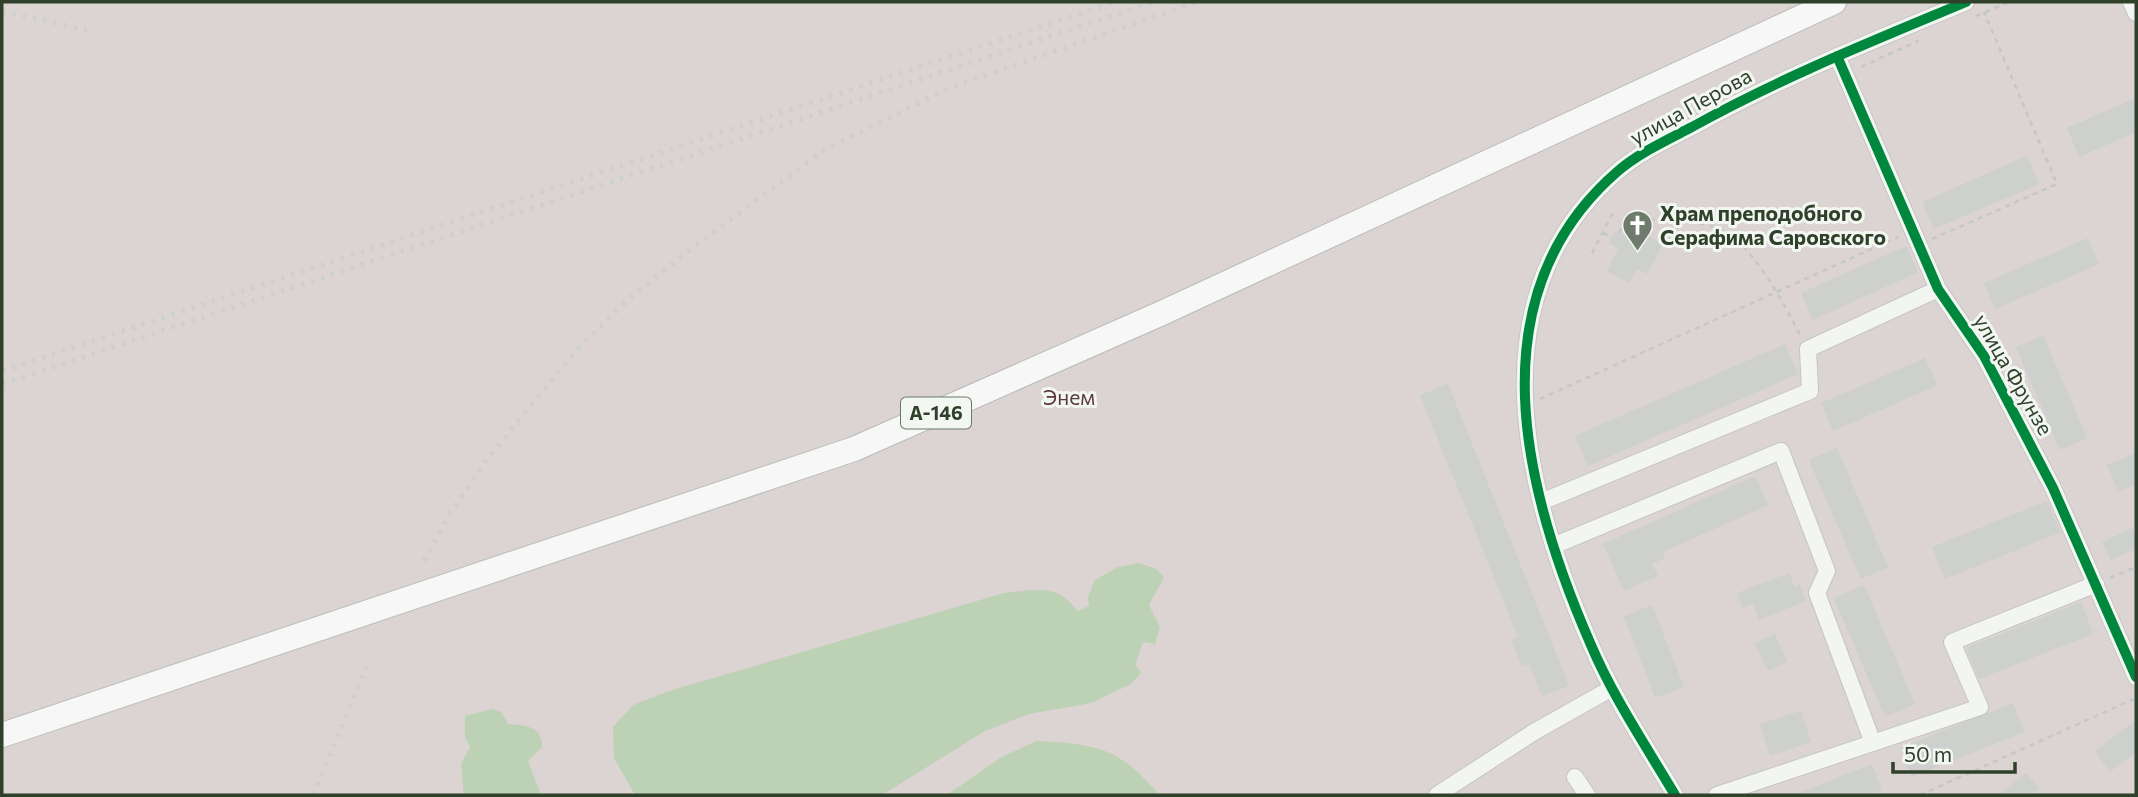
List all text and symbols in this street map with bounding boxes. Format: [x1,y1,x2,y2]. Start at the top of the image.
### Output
street label: улица Перова [1625,62,1755,149]
place label: Храм преподобного Серафима Саровского [1660,200,1886,249]
church icon: Храм преподобного Серафима Саровского [1620,209,1654,253]
street label: улица Фрунзе [1970,309,2059,439]
park label: Энем [1043,384,1095,409]
road number: А-146 [901,398,971,428]
scale bar [1893,730,2016,774]
text: 50 m [1904,741,1952,766]

